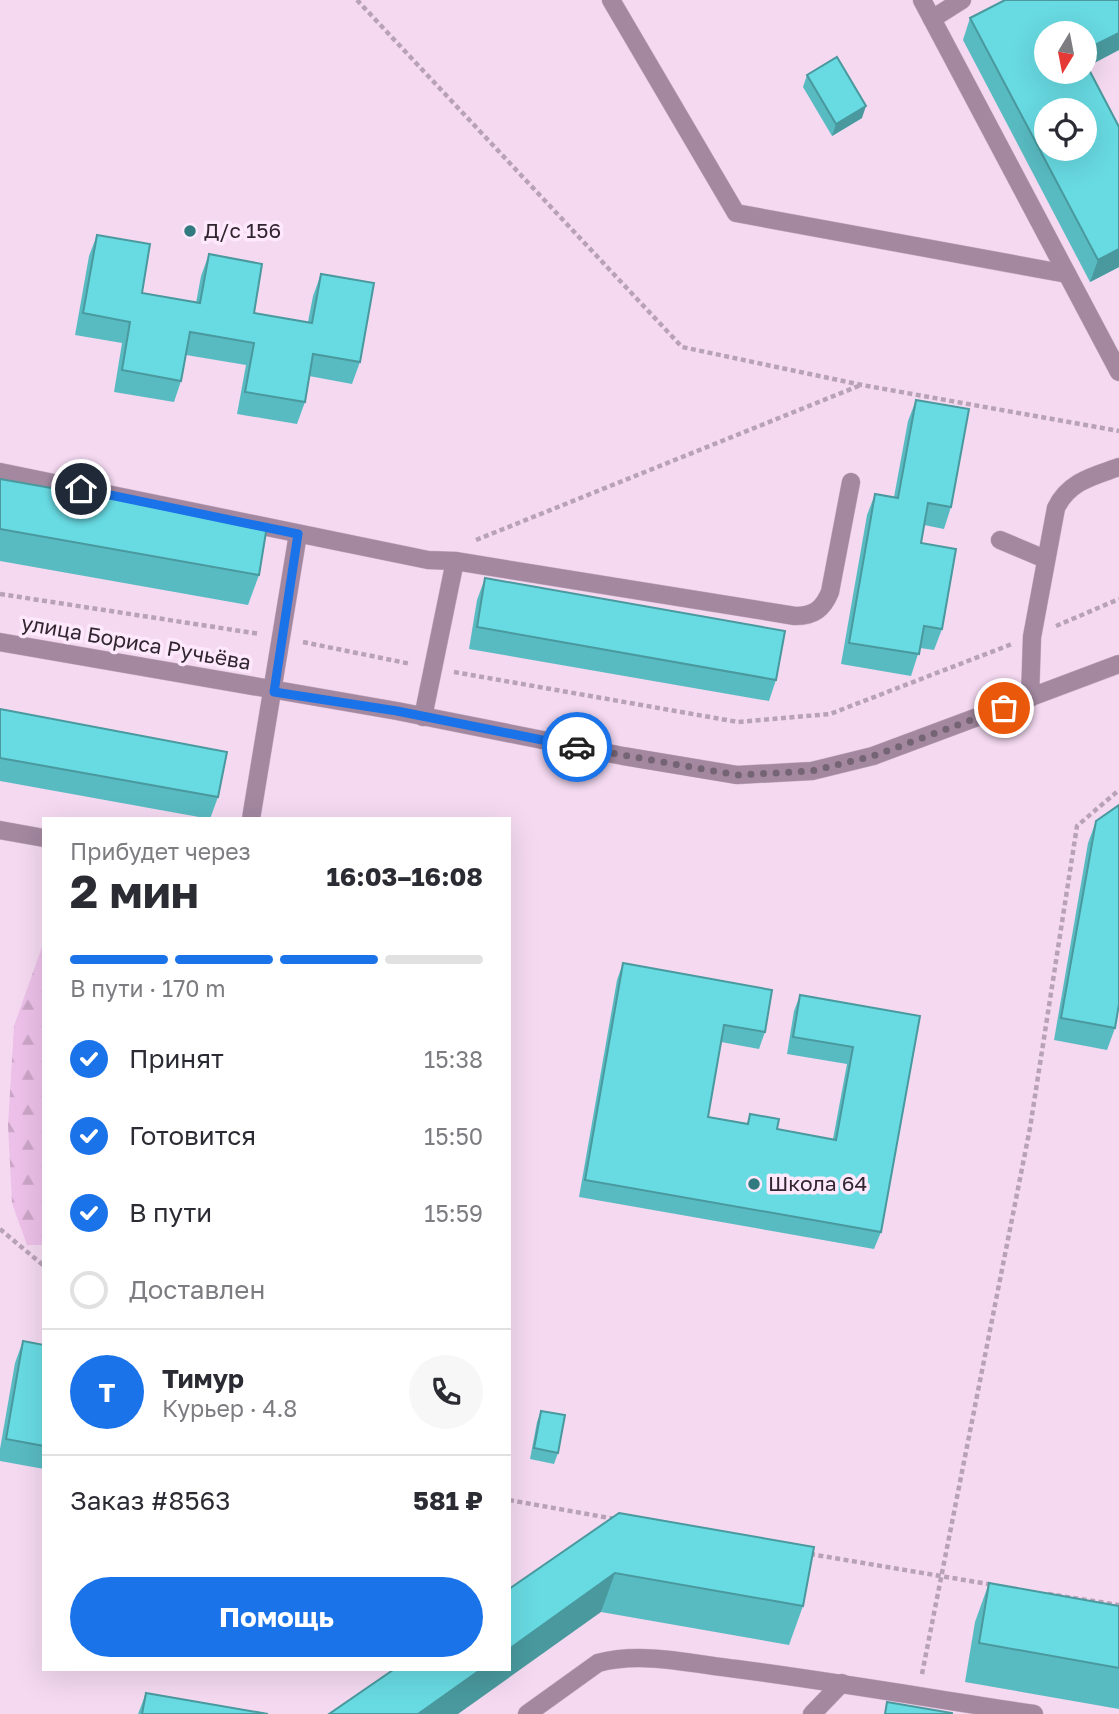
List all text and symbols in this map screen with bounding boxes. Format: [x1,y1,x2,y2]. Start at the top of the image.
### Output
north arrow [1034,21,1097,84]
map controls [1034,21,1097,161]
button: locate [1034,98,1097,161]
place label: Д/с 156 [204,217,281,243]
marker: Д/с 156 [182,223,198,239]
pin [51,459,111,519]
icon: home [62,470,100,508]
street label: улица Бориса Ручьёва [19,609,253,675]
pin [974,678,1034,738]
icon: bag [985,689,1023,727]
courier [542,712,612,782]
icon: car [558,728,596,766]
text: Прибудет через [70,837,251,865]
text: 16:03–16:08 [326,861,483,892]
text: 2 мин [70,863,199,918]
text: В пути · 170 m [70,974,226,1002]
icon: check [70,1040,108,1078]
text: Принят [129,1043,224,1074]
text: 15:38 [424,1045,483,1073]
icon: check [70,1117,108,1155]
text: Готовится [129,1120,256,1151]
text: 15:50 [424,1122,483,1150]
place label: Школа 64 [768,1170,867,1196]
marker: Школа 64 [746,1176,762,1192]
icon: check [70,1194,108,1232]
text: В пути [129,1197,212,1228]
text: 15:59 [424,1199,483,1227]
text: Доставлен [129,1274,265,1305]
button: phone [409,1355,483,1429]
text: Тимур [162,1363,244,1394]
text: Т [99,1377,115,1408]
text: Курьер · 4.8 [162,1394,297,1422]
text: Заказ #8563 [70,1485,230,1516]
text: 581 ₽ [413,1485,483,1516]
button: Помощь [70,1577,483,1657]

